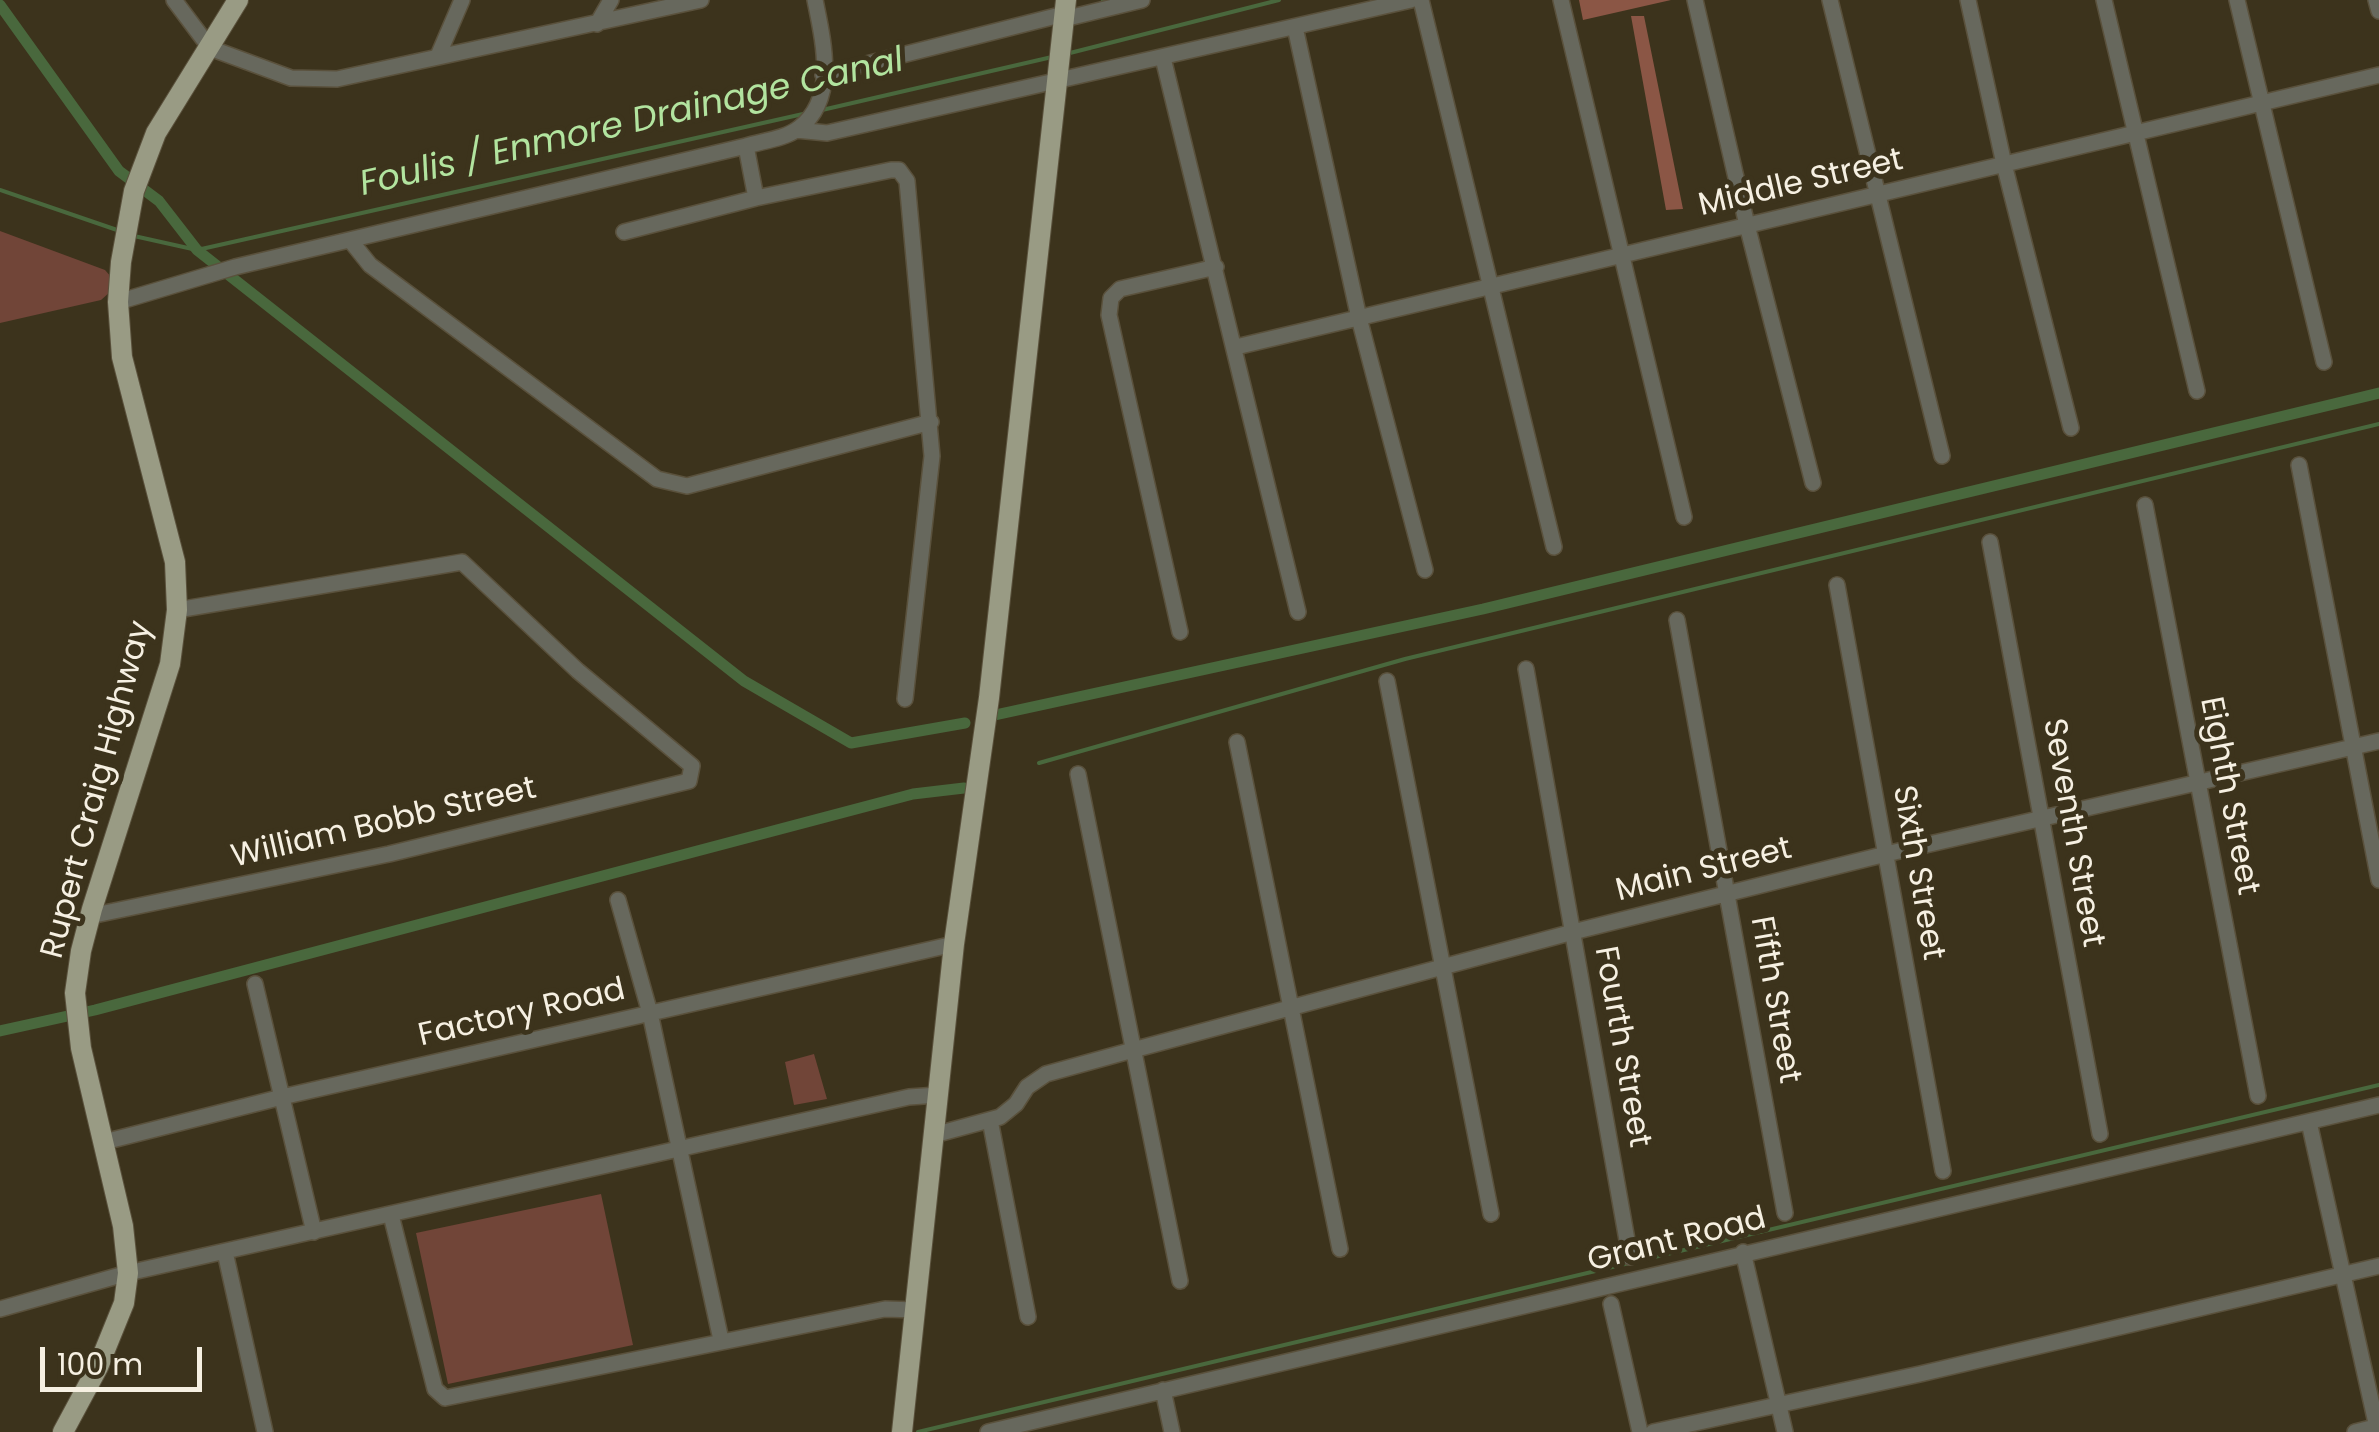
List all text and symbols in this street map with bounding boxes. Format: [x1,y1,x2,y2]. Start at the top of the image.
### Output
water label: Foulis / Enmore Drainage Canal [356,41,908,207]
street label: Middle Street [1695,142,1907,226]
street label: Rupert Craig Highway [34,617,162,963]
street label: Eighth Street [2190,694,2266,898]
street label: Seventh Street [2033,716,2111,950]
street label: William Bobb Street [228,770,540,878]
street label: Sixth Street [1883,783,1951,963]
street label: Main Street [1612,831,1796,911]
street label: Fifth Street [1740,914,1808,1086]
street label: Fourth Street [1584,944,1658,1150]
street label: Factory Road [415,972,629,1056]
street label: Grant Road [1584,1200,1770,1282]
scale bar [45,1327,208,1389]
text: 100 m [57,1343,143,1386]

